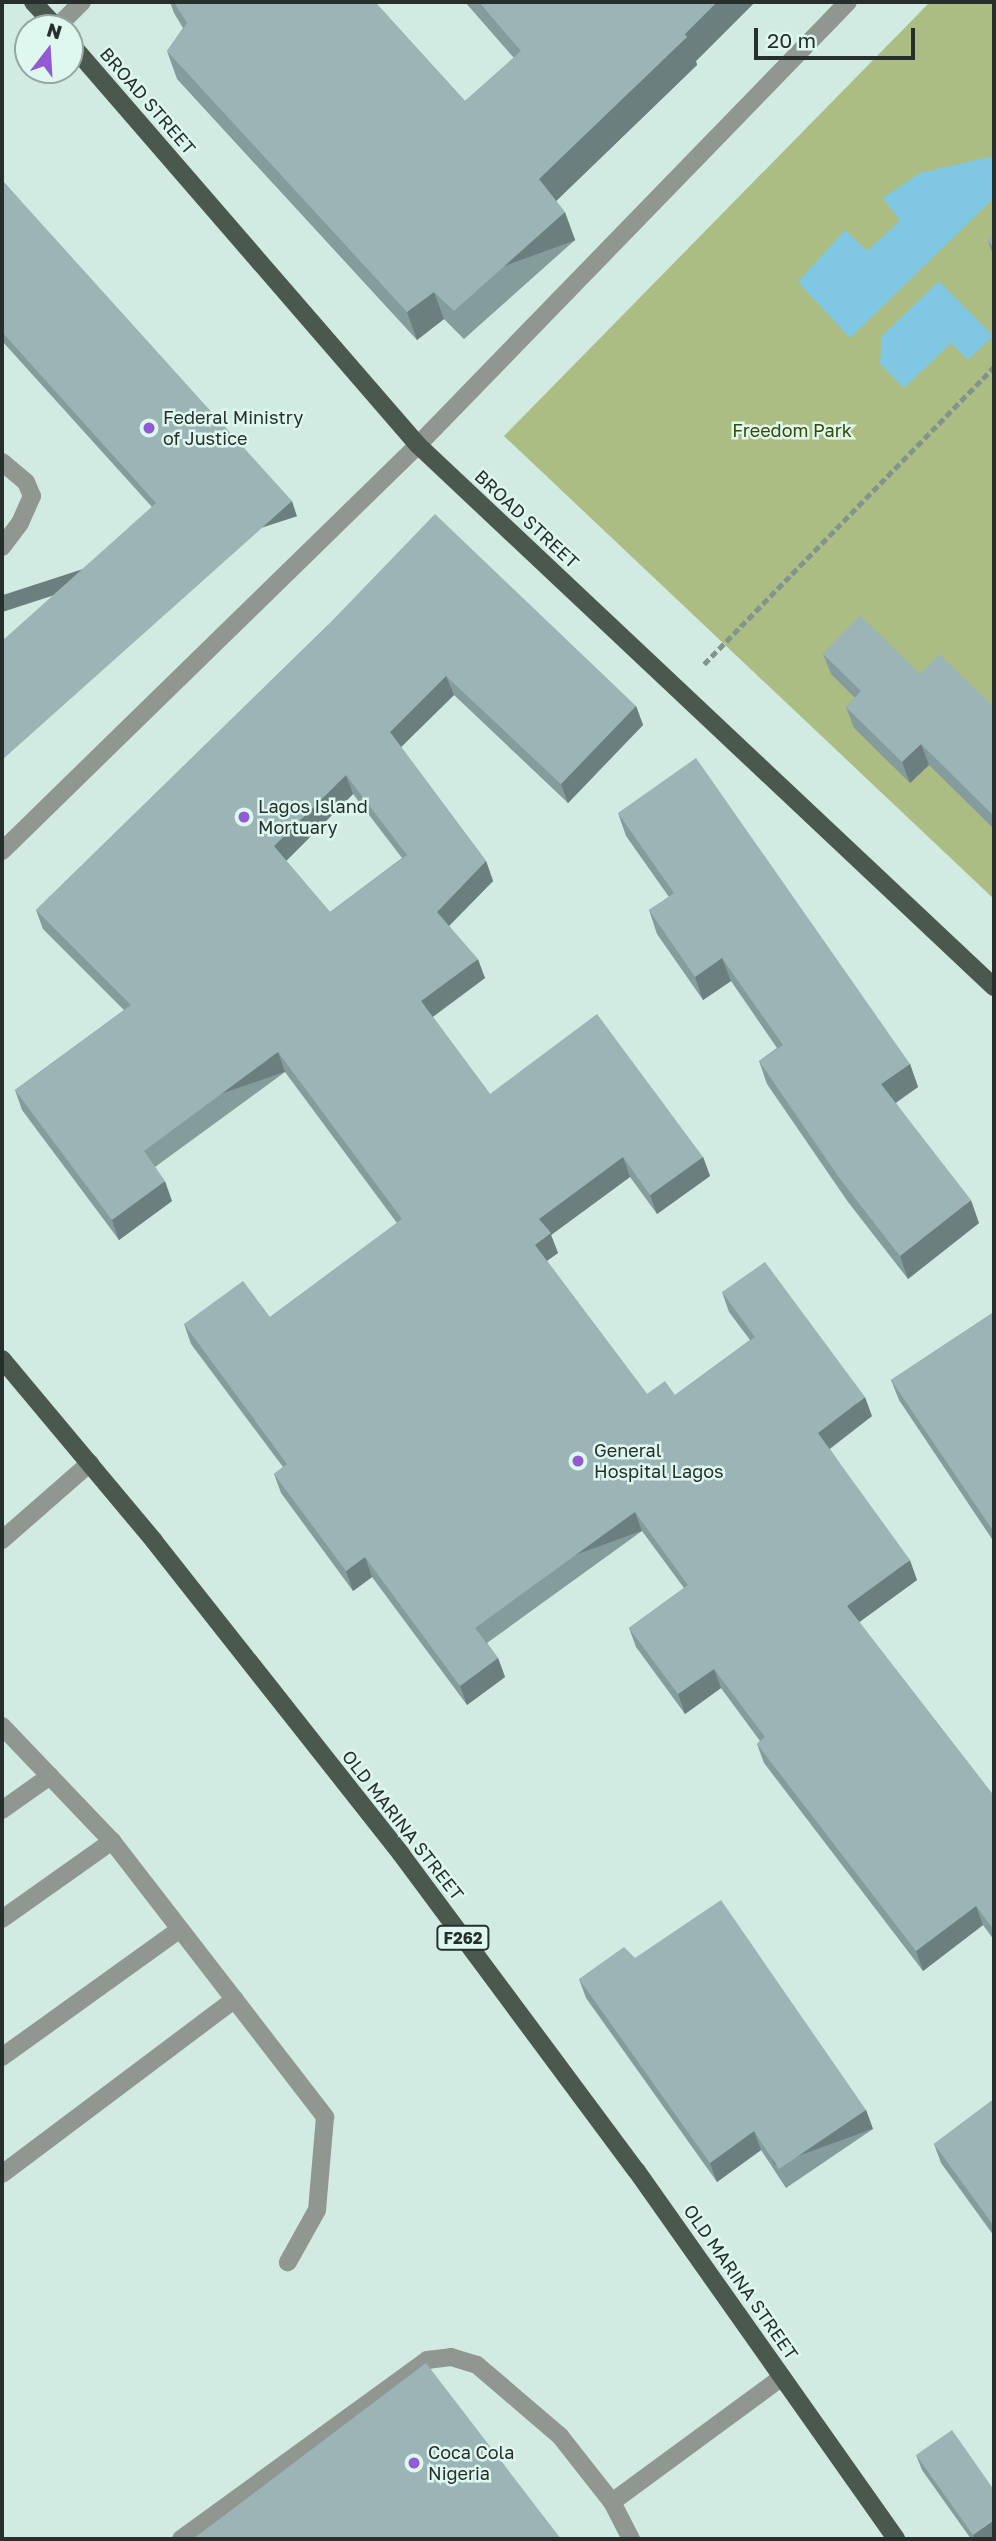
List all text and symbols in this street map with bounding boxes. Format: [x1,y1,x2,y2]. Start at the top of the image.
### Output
north arrow [14,14,84,84]
scale bar [758,14,919,58]
text: N [44,17,65,43]
text: 20 m [767,27,816,53]
street label: BROAD STREET [96,43,200,159]
place label: Federal Ministry of Justice [163,407,303,450]
park label: Freedom Park [732,419,852,441]
marker: Federal Ministry of Justice [141,420,157,436]
street label: BROAD STREET [470,465,584,573]
place label: Lagos Island Mortuary [258,796,368,838]
marker: Lagos Island Mortuary [236,809,252,825]
place label: General Hospital Lagos [594,1440,724,1482]
marker: General Hospital Lagos [568,1451,588,1471]
street label: OLD MARINA STREET [338,1746,468,1904]
road number: F262 [435,1926,491,1950]
street label: OLD MARINA STREET [679,2200,803,2364]
place label: Coca Cola Nigeria [428,2442,514,2484]
marker: Coca Cola Nigeria [406,2455,422,2471]

